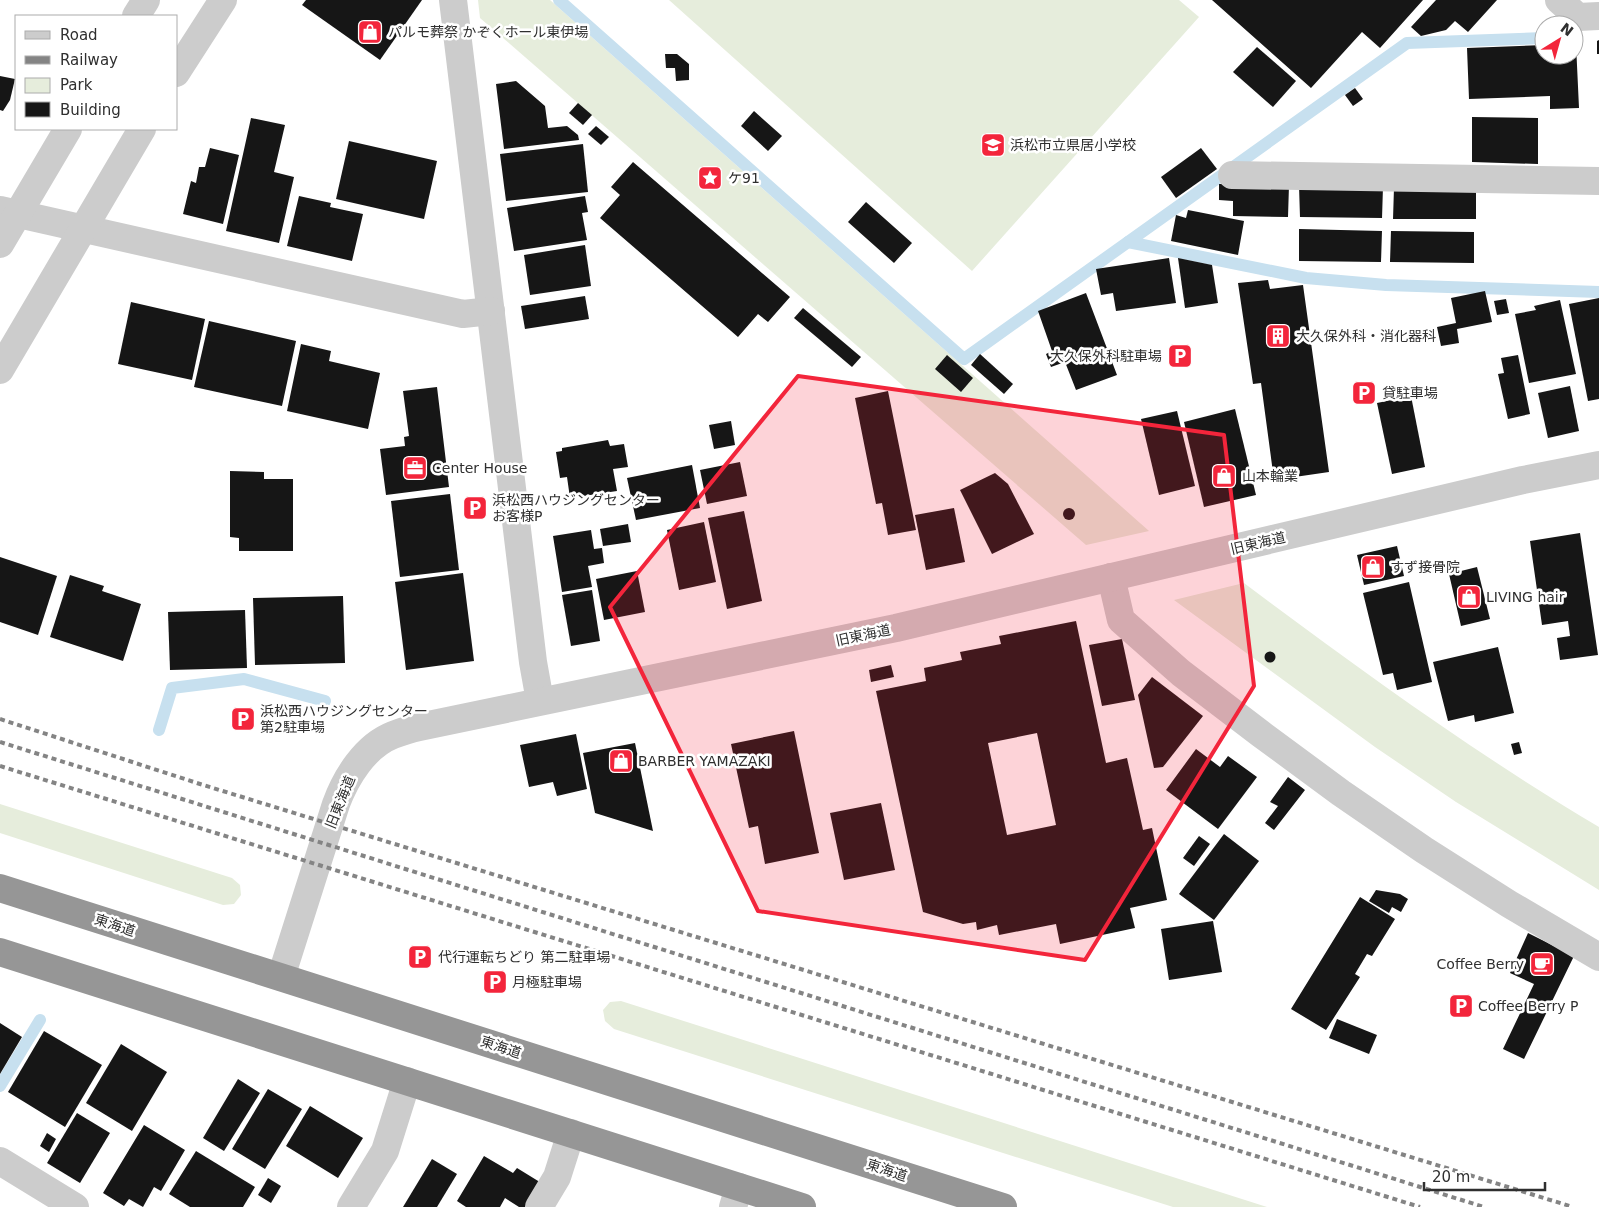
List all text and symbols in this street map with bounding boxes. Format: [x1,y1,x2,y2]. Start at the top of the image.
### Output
legend [15,15,178,130]
north arrow [1534,15,1584,65]
shop icon: パルモ葬祭 かぞくホール東伊場 [357,19,383,45]
text: N [1557,20,1576,40]
place label: パルモ葬祭 かぞくホール東伊場 [388,24,588,40]
text: Road [60,26,98,44]
text: Railway [60,51,118,69]
text: Park [60,76,93,94]
text: Building [60,101,121,119]
school or university icon: 浜松市立県居小学校 [980,132,1006,158]
place label: 浜松市立県居小学校 [1010,137,1136,153]
place icon: ケ91 [697,165,723,191]
place label: ケ91 [728,170,760,186]
building icon: 大久保外科・消化器科 [1265,323,1291,349]
place label: 大久保外科・消化器科 [1296,328,1436,344]
parking icon: 大久保外科駐車場 [1167,343,1193,369]
place label: 大久保外科駐車場 [1050,348,1162,364]
parking icon: 貸駐車場 [1351,380,1377,406]
place label: 貸駐車場 [1382,385,1438,401]
office icon: Center House [402,455,428,481]
place label: Center House [432,460,527,476]
shop icon: 山本輪業 [1211,463,1237,489]
place label: 山本輪業 [1242,468,1298,484]
place label: 浜松西ハウジングセンター お客様P [492,492,660,524]
parking icon: 浜松西ハウジングセンター お客様P [462,495,488,521]
street label: 旧東海道 [1229,529,1287,557]
shop icon: すず接骨院 [1360,554,1386,580]
place label: すず接骨院 [1390,559,1460,575]
shop icon: LIVING hair [1456,584,1482,610]
place label: LIVING hair [1486,589,1565,605]
street label: 旧東海道 [834,621,892,649]
place label: 浜松西ハウジングセンター 第2駐車場 [260,703,428,735]
parking icon: 浜松西ハウジングセンター 第2駐車場 [230,706,256,732]
shop icon: BARBER YAMAZAKI [608,748,634,774]
place label: BARBER YAMAZAKI [638,753,771,769]
street label: 旧東海道 [322,773,358,831]
street label: 東海道 [93,911,137,939]
parking icon: 代行運転ちどり 第二駐車場 [407,944,433,970]
place label: 代行運転ちどり 第二駐車場 [438,949,610,965]
cafe icon: Coffee Berry [1529,951,1555,977]
place label: Coffee Berry [1437,956,1524,972]
parking icon: 月極駐車場 [482,969,508,995]
place label: 月極駐車場 [512,974,582,990]
parking icon: Coffee Berry P [1448,993,1474,1019]
place label: Coffee Berry P [1478,998,1578,1014]
street label: 東海道 [479,1033,523,1061]
street label: 東海道 [865,1156,909,1184]
scale bar [1424,1160,1545,1192]
text: 20 m [1432,1168,1470,1186]

